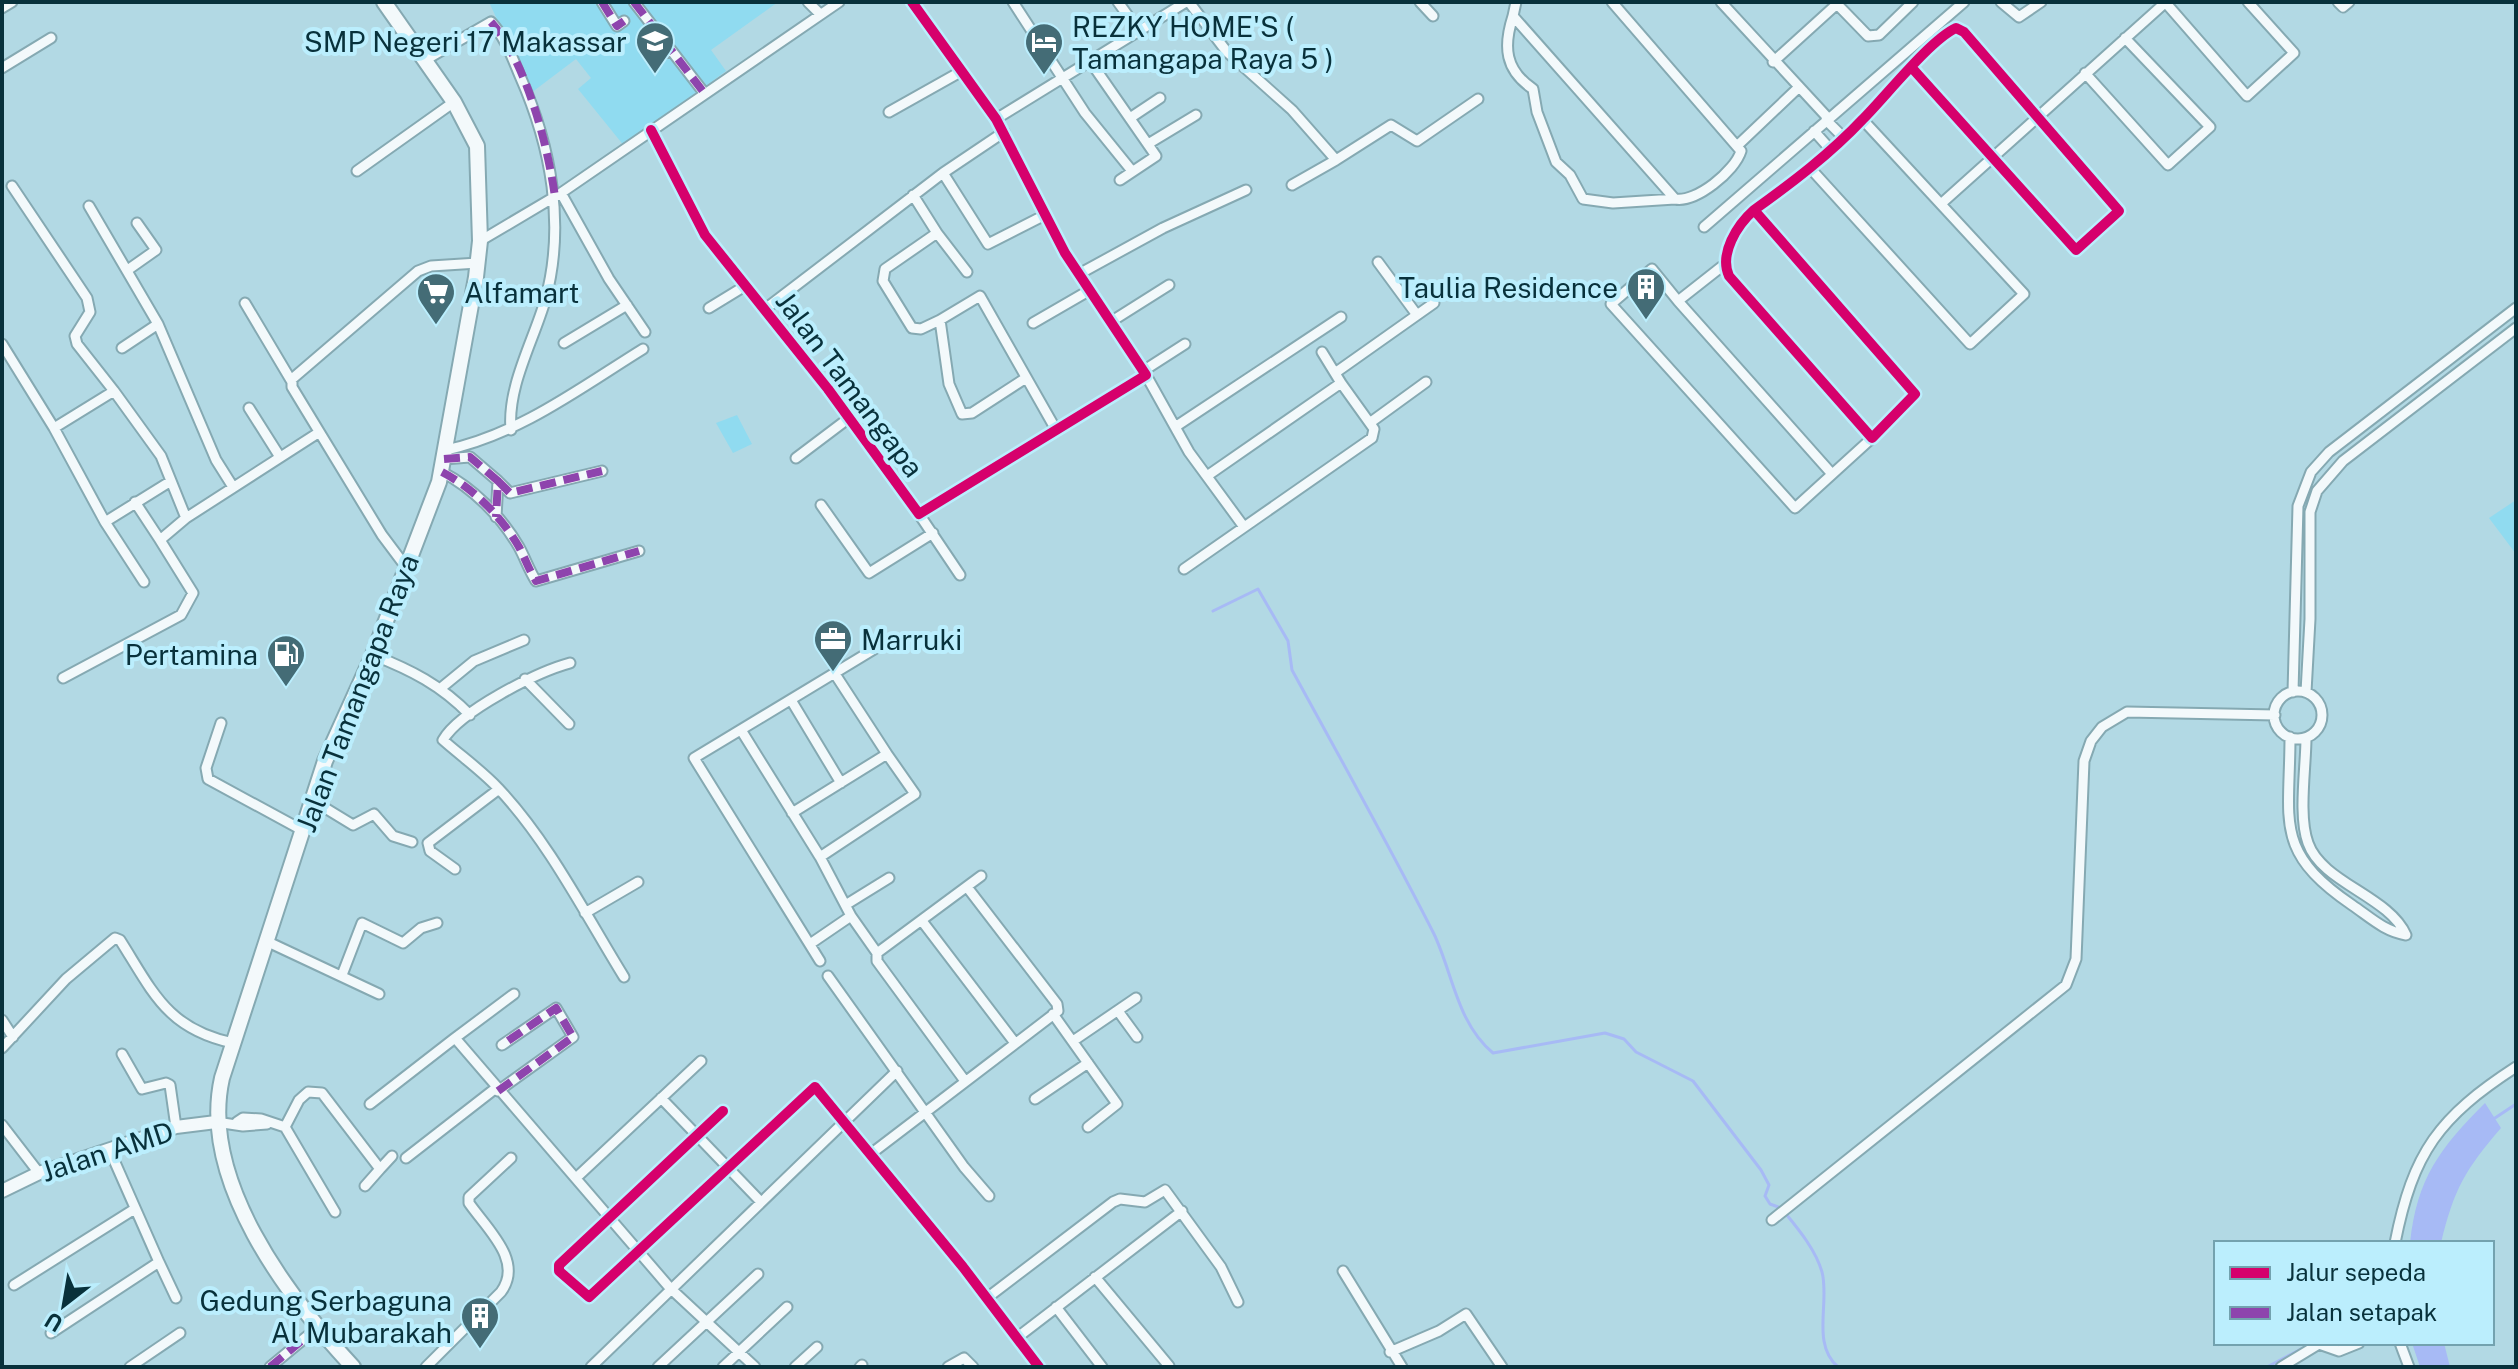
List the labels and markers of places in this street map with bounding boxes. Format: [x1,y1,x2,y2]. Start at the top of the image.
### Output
place label: REZKY HOME'S ( Tamangapa Raya 5 ) [1072,10,1334,75]
school or university icon: SMP Negeri 17 Makassar [634,20,676,75]
hotel icon: REZKY HOME'S ( Tamangapa Raya 5 ) [1023,21,1065,76]
place label: SMP Negeri 17 Makassar [304,25,627,58]
building icon: Taulia Residence [1625,266,1667,321]
supermarket icon: Alfamart [415,271,457,326]
place label: Taulia Residence [1399,271,1618,304]
place label: Alfamart [464,276,579,309]
office icon: Marruki [812,618,854,673]
place label: Marruki [861,623,962,656]
fuel station icon: Pertamina [265,633,307,688]
place label: Pertamina [125,638,258,671]
place label: Gedung Serbaguna Al Mubarakah [199,1284,452,1349]
building icon: Gedung Serbaguna Al Mubarakah [459,1295,501,1350]

